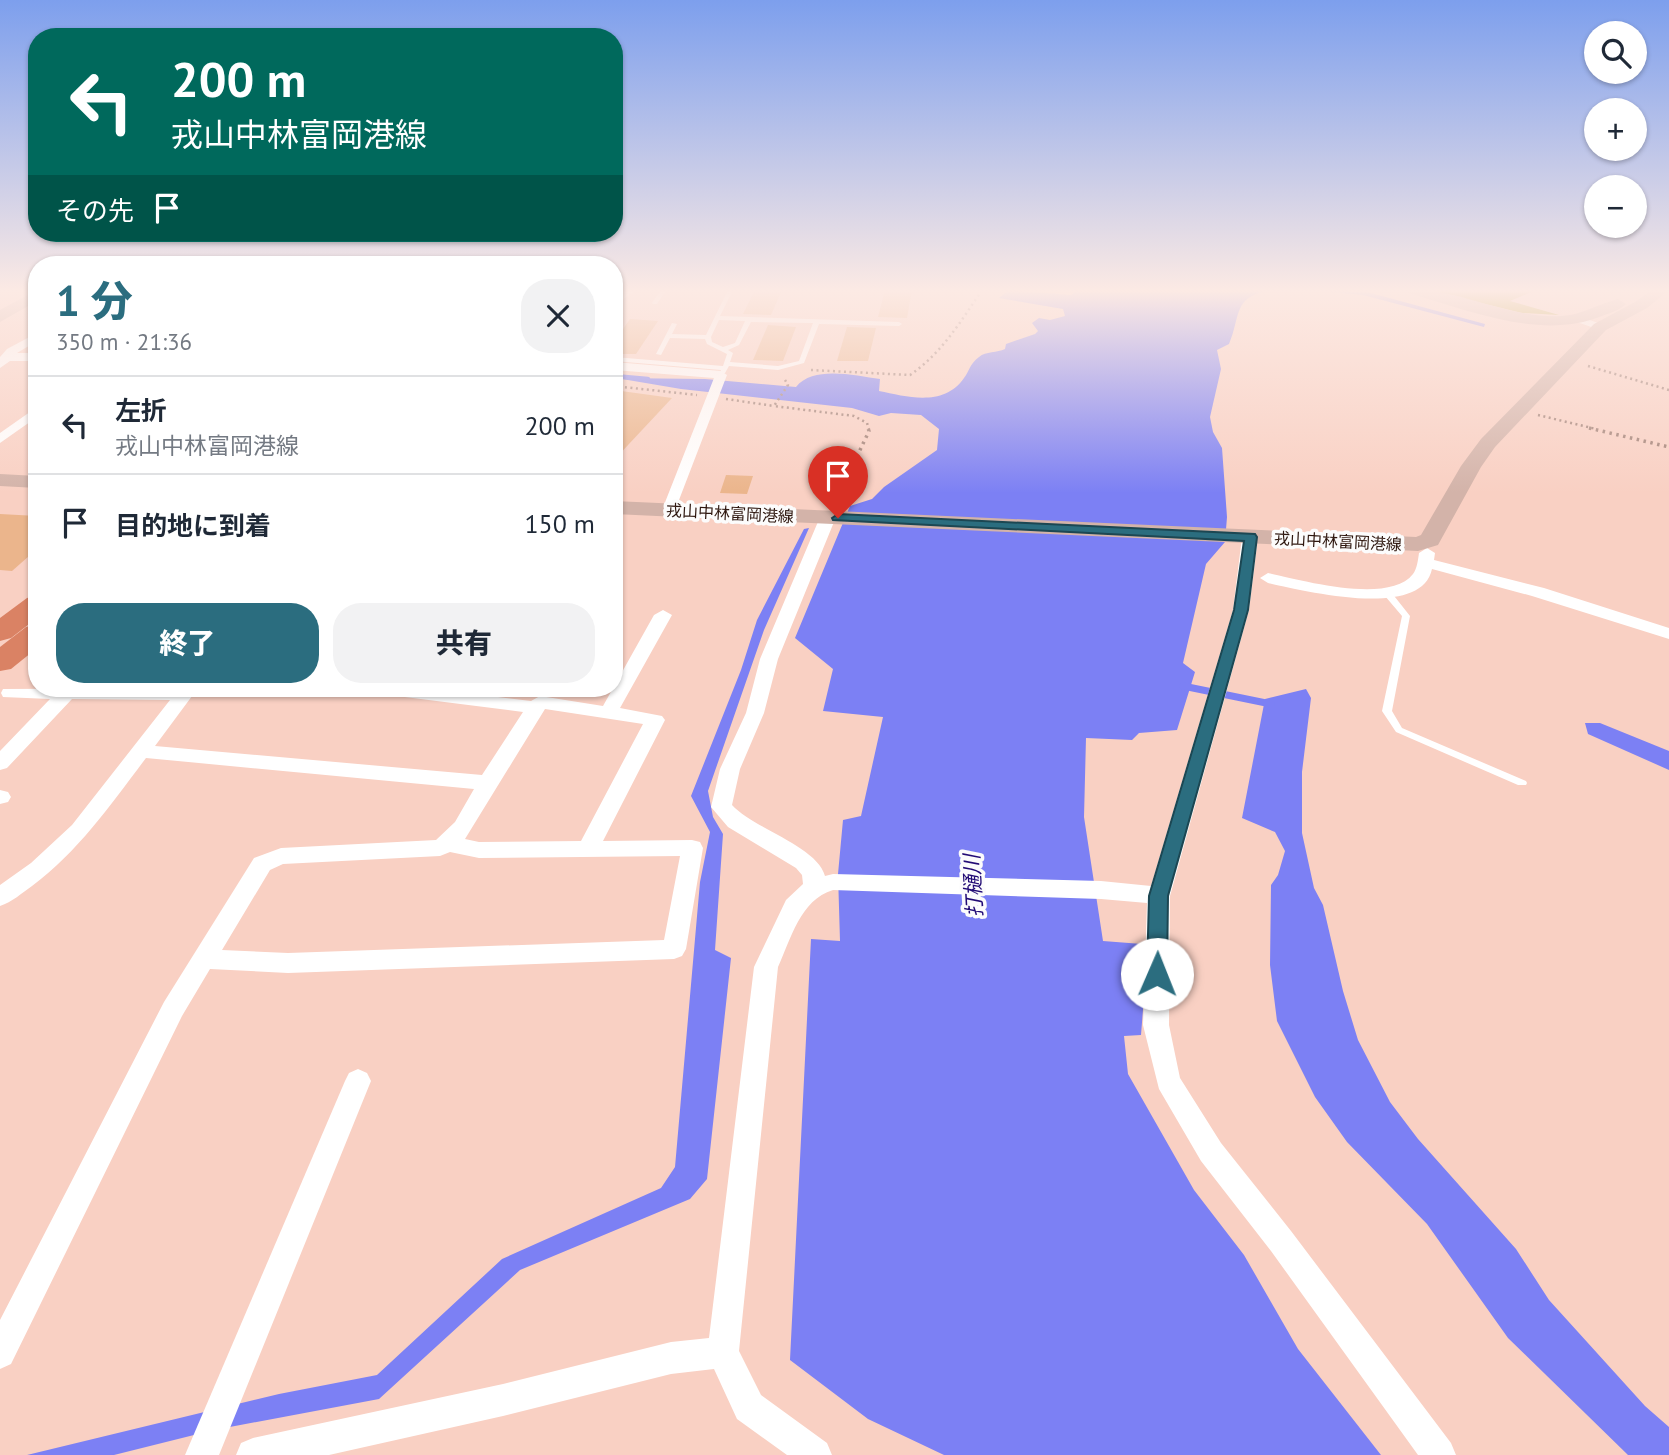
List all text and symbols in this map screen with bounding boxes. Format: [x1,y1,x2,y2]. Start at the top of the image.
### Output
map controls [1584,21,1647,238]
button: search [1584,21,1647,84]
text: 200 m [171,47,306,111]
icon: left [56,56,147,147]
button: + [1584,98,1647,161]
text: 戎山中林富岡港線 [171,113,427,155]
button: − [1584,175,1647,238]
icon: arrive [148,189,186,227]
text: その先 [56,194,134,227]
text: 1 分 [56,273,132,328]
button: close [521,279,595,353]
text: 350 m · 21:36 [56,327,192,356]
text: 左折 [115,394,167,427]
icon: left [56,406,94,444]
text: 200 m [524,409,595,442]
text: 戎山中林富岡港線 [115,431,299,460]
pin [808,446,868,518]
icon: arrive [819,457,857,495]
street label: 戎山中林富岡港線 [666,500,794,526]
icon: arrive [56,504,94,542]
text: 150 m [524,507,595,540]
text: 目的地に到着 [115,509,271,542]
street label: 戎山中林富岡港線 [1274,528,1402,554]
button: 終了 [56,603,319,683]
button: 共有 [333,603,595,683]
water label: 打樋川 [958,852,988,918]
position arrow [1120,937,1194,1011]

